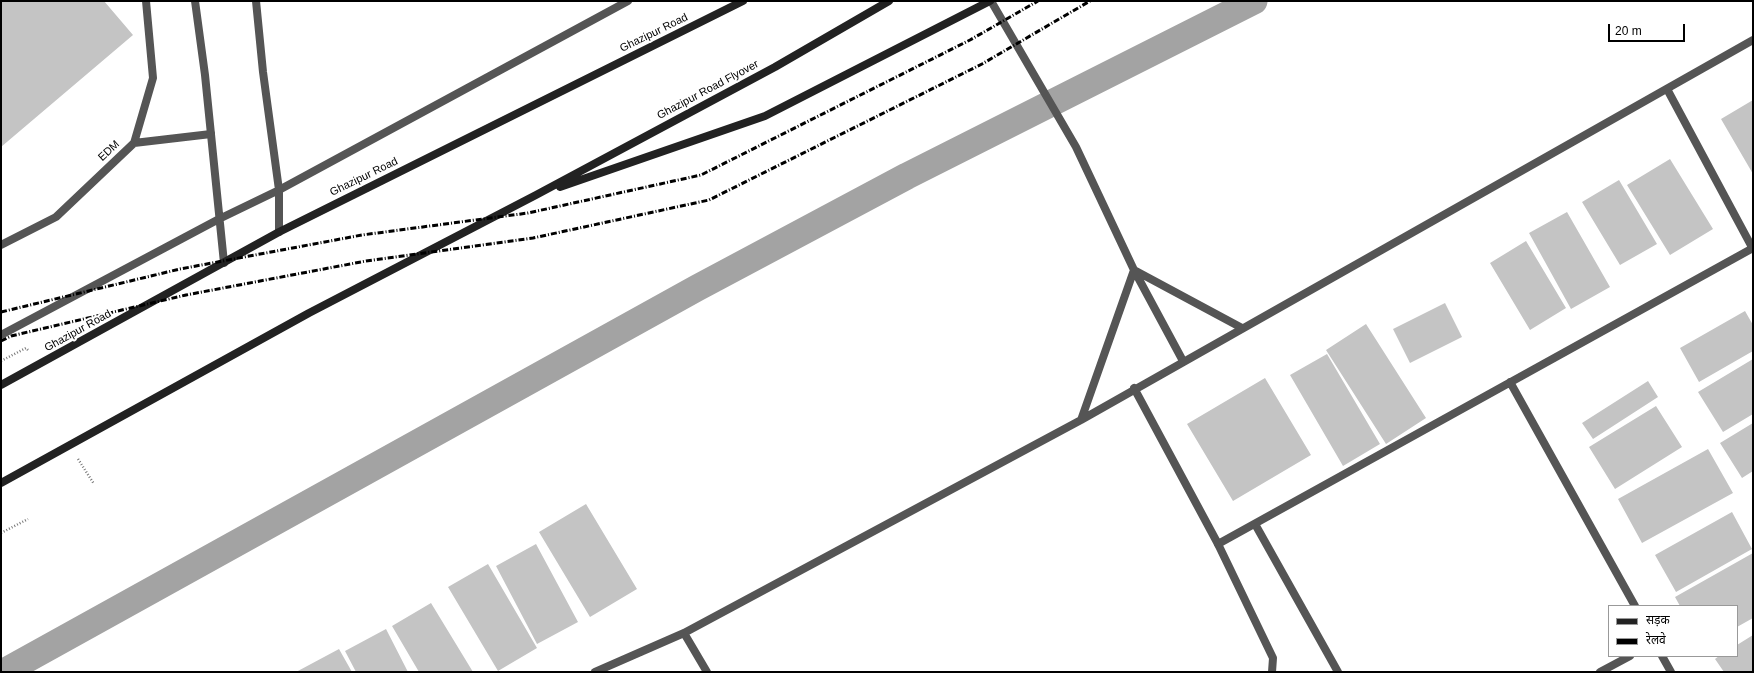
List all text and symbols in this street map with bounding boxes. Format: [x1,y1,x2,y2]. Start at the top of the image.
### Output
street label: Ghazipur Road [618,11,690,55]
scale bar [1610,16,1687,42]
text: 20 m [1615,24,1642,38]
street label: Ghazipur Road Flyover [655,58,761,122]
street label: EDM [96,138,122,164]
street label: Ghazipur Road [328,155,400,199]
street label: Ghazipur Road [42,307,114,355]
legend [1608,605,1738,657]
text: सड़क [1646,613,1670,627]
text: रेलवे [1646,633,1666,647]

